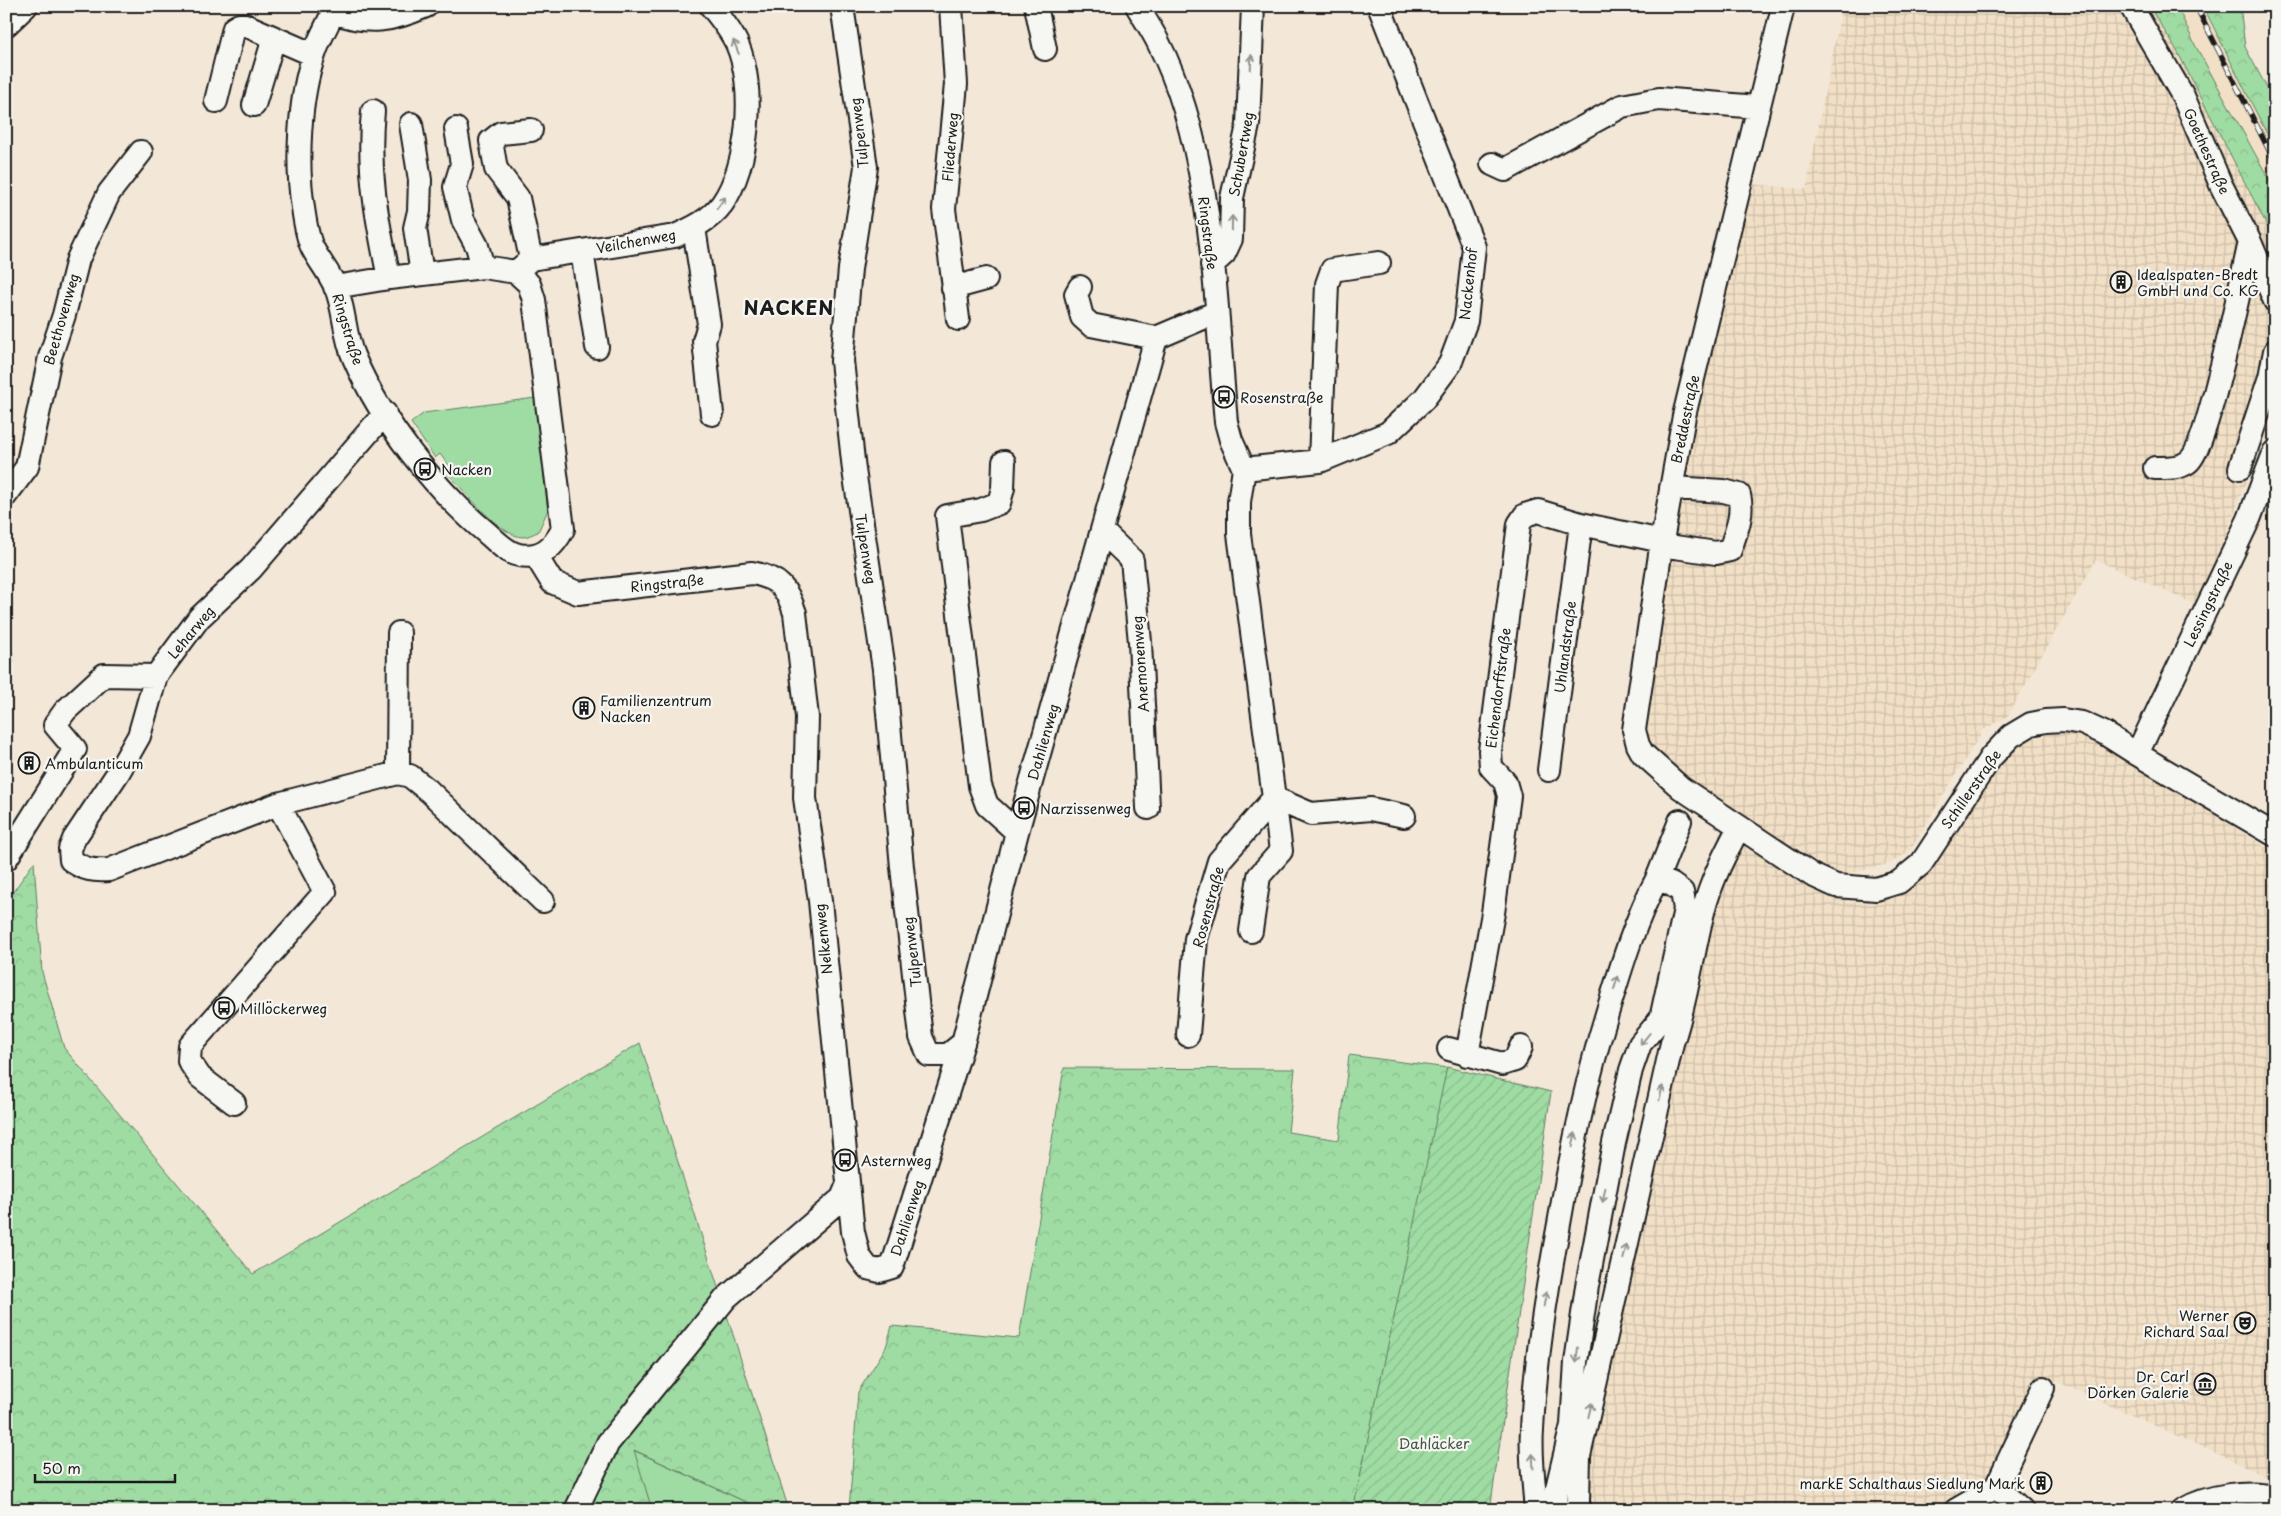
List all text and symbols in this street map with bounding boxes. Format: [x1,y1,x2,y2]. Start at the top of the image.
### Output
one-way arrow [731,40,741,55]
one-way arrow [1246,55,1256,71]
street label: Tulpenweg [844,96,874,170]
street label: Goethestraße [2179,105,2235,197]
street label: Schubertweg [1223,110,1259,198]
street label: Fliederweg [937,111,963,183]
street label: Ringstraße [1193,195,1223,271]
one-way arrow [716,196,726,210]
one-way arrow [1227,215,1236,231]
street label: Veilchenweg [594,224,678,258]
street label: Nackenhof [1454,245,1482,321]
place label: Idealspaten-Bredt GmbH und Co. KG [2137,264,2259,301]
building icon: Idealspaten-Bredt GmbH und Co. KG [2109,270,2133,294]
street label: Beethovenweg [38,271,84,367]
street label: Ringstraße [327,291,369,367]
district label: NACKEN [744,293,834,321]
street label: Breddestraße [1665,373,1705,465]
bus stop icon: Rosenstraße [1212,385,1236,409]
place label: Rosenstraße [1240,387,1323,408]
bus stop icon: Nacken [413,457,437,481]
place label: Nacken [441,459,492,480]
street label: Tulpenweg [850,512,882,586]
street label: Lessingstraße [2178,558,2238,650]
street label: Ringstraße [629,569,705,597]
street label: Uhlandstraße [1549,600,1581,694]
street label: Leharweg [163,601,219,663]
street label: Anemonenweg [1126,615,1154,713]
street label: Eichendorffstraße [1480,627,1516,749]
place label: Familienzentrum Nacken [600,690,712,727]
building icon: Familienzentrum Nacken [572,696,596,720]
street label: Dahlienweg [1022,701,1064,783]
street label: Schillerstraße [1936,745,2006,833]
building icon: Ambulanticum [17,751,41,775]
place label: Ambulanticum [45,753,144,774]
bus stop icon: Narzissenweg [1012,796,1036,820]
place label: Narzissenweg [1040,798,1131,819]
street label: Rosenstraße [1187,864,1229,950]
street label: Nelkenweg [809,902,837,976]
street label: Tulpenweg [897,915,927,989]
one-way arrow [1612,975,1622,991]
bus stop icon: Millöckerweg [212,996,236,1020]
place label: Millöckerweg [240,998,327,1019]
one-way arrow [1639,1032,1650,1045]
one-way arrow [1657,1086,1666,1102]
one-way arrow [1570,1132,1579,1148]
bus stop icon: Asternweg [833,1148,857,1172]
place label: Asternweg [861,1150,932,1171]
street label: Dahlienweg [885,1177,929,1259]
one-way arrow [1599,1187,1609,1203]
one-way arrow [1621,1244,1630,1260]
one-way arrow [1541,1292,1551,1308]
place label: Werner Richard Saal [2144,1305,2229,1342]
theatre icon: Werner Richard Saal [2233,1311,2257,1335]
one-way arrow [1572,1347,1582,1363]
place label: Dr. Carl Dörken Galerie [2087,1366,2189,1403]
museum icon: Dr. Carl Dörken Galerie [2193,1372,2217,1396]
one-way arrow [1586,1403,1595,1419]
park label: Dahläcker [1399,1433,1470,1454]
scale bar [35,1451,175,1483]
one-way arrow [1529,1453,1538,1469]
text: 50 m [42,1456,81,1479]
building icon: markE Schalthaus Siedlung Mark [2029,1471,2053,1495]
place label: markE Schalthaus Siedlung Mark [1800,1473,2025,1494]

